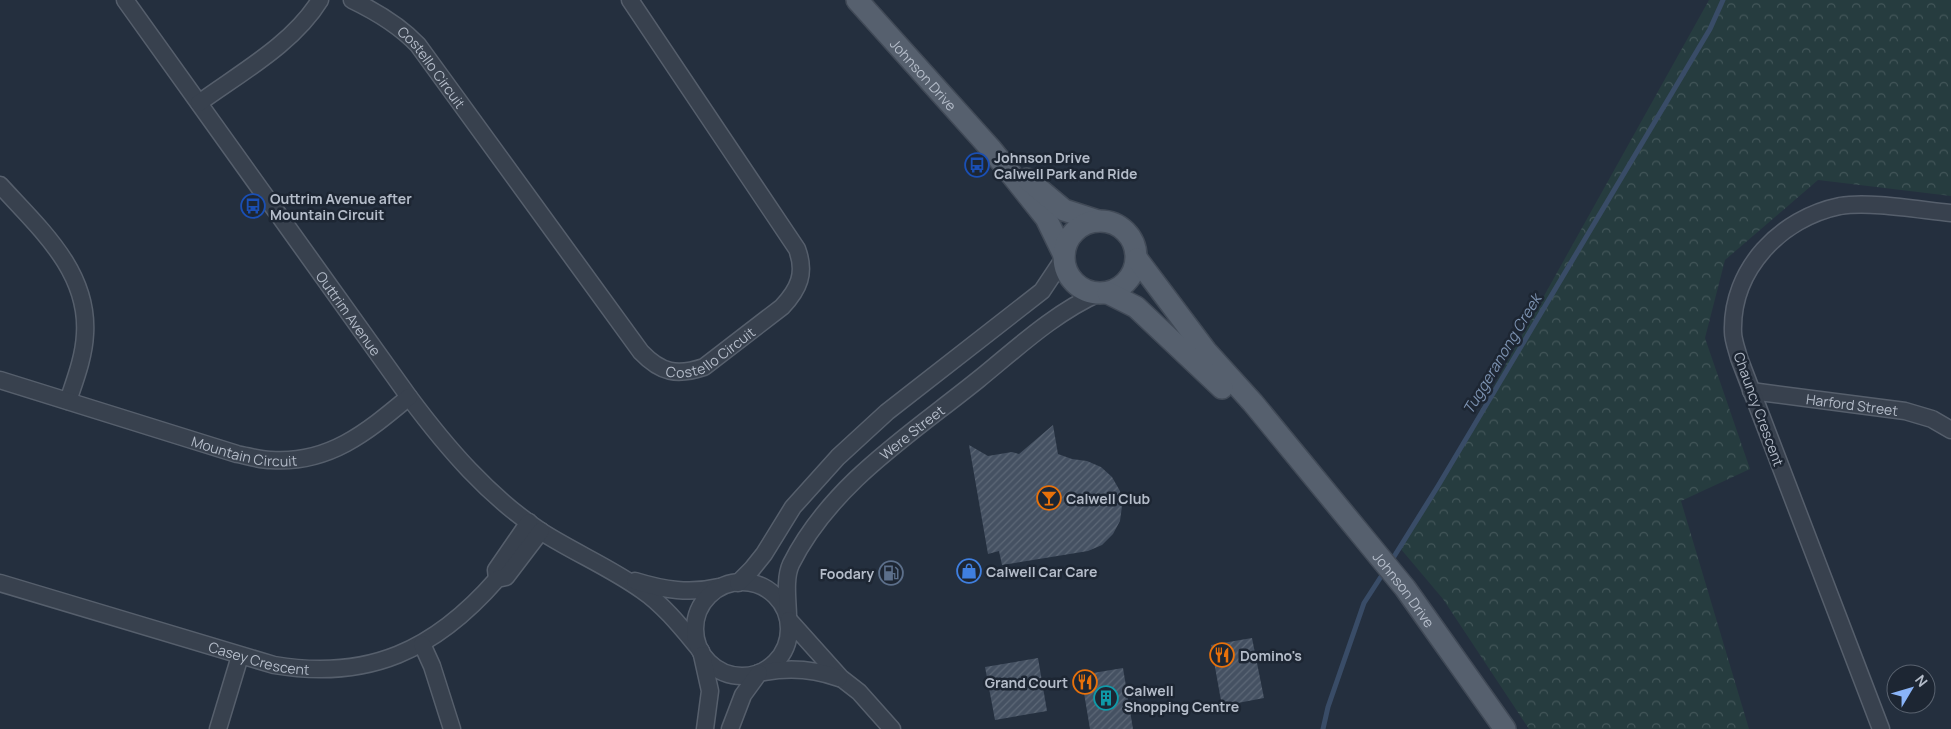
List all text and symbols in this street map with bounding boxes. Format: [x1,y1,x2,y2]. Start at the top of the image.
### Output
street label: Costello Circuit [394,21,470,112]
street label: Johnson Drive [886,34,961,115]
place label: Johnson Drive Calwell Park and Ride [994,148,1137,183]
bus stop icon: Johnson Drive Calwell Park and Ride [964,152,990,178]
place label: Outtrim Avenue after Mountain Circuit [270,189,412,224]
bus stop icon: Outtrim Avenue after Mountain Circuit [240,193,266,219]
street label: Outtrim Avenue [312,267,386,359]
water label: Tuggeranong Creek [1458,288,1547,418]
street label: Costello Circuit [664,322,759,381]
street label: Chauncy Crescent [1730,349,1789,469]
street label: Harford Street [1805,389,1900,420]
street label: Were Street [875,400,948,463]
street label: Mountain Circuit [189,431,298,470]
bar icon: Calwell Club [1036,485,1062,511]
place label: Calwell Club [1066,489,1150,508]
street label: Johnson Drive [1369,547,1439,631]
shop icon: Calwell Car Care [956,558,982,584]
fuel station icon: Foodary [878,560,904,586]
place label: Calwell Car Care [986,562,1097,581]
place label: Foodary [820,564,874,583]
street label: Casey Crescent [206,636,310,678]
restaurant icon: Domino's [1209,642,1235,668]
place label: Domino's [1240,646,1302,665]
north arrow [1886,664,1936,714]
restaurant icon: Grand Court [1072,669,1098,695]
text: N [1911,671,1932,691]
place label: Grand Court [985,673,1068,692]
place label: Calwell Shopping Centre [1124,681,1239,716]
building icon: Calwell Shopping Centre [1093,685,1119,711]

